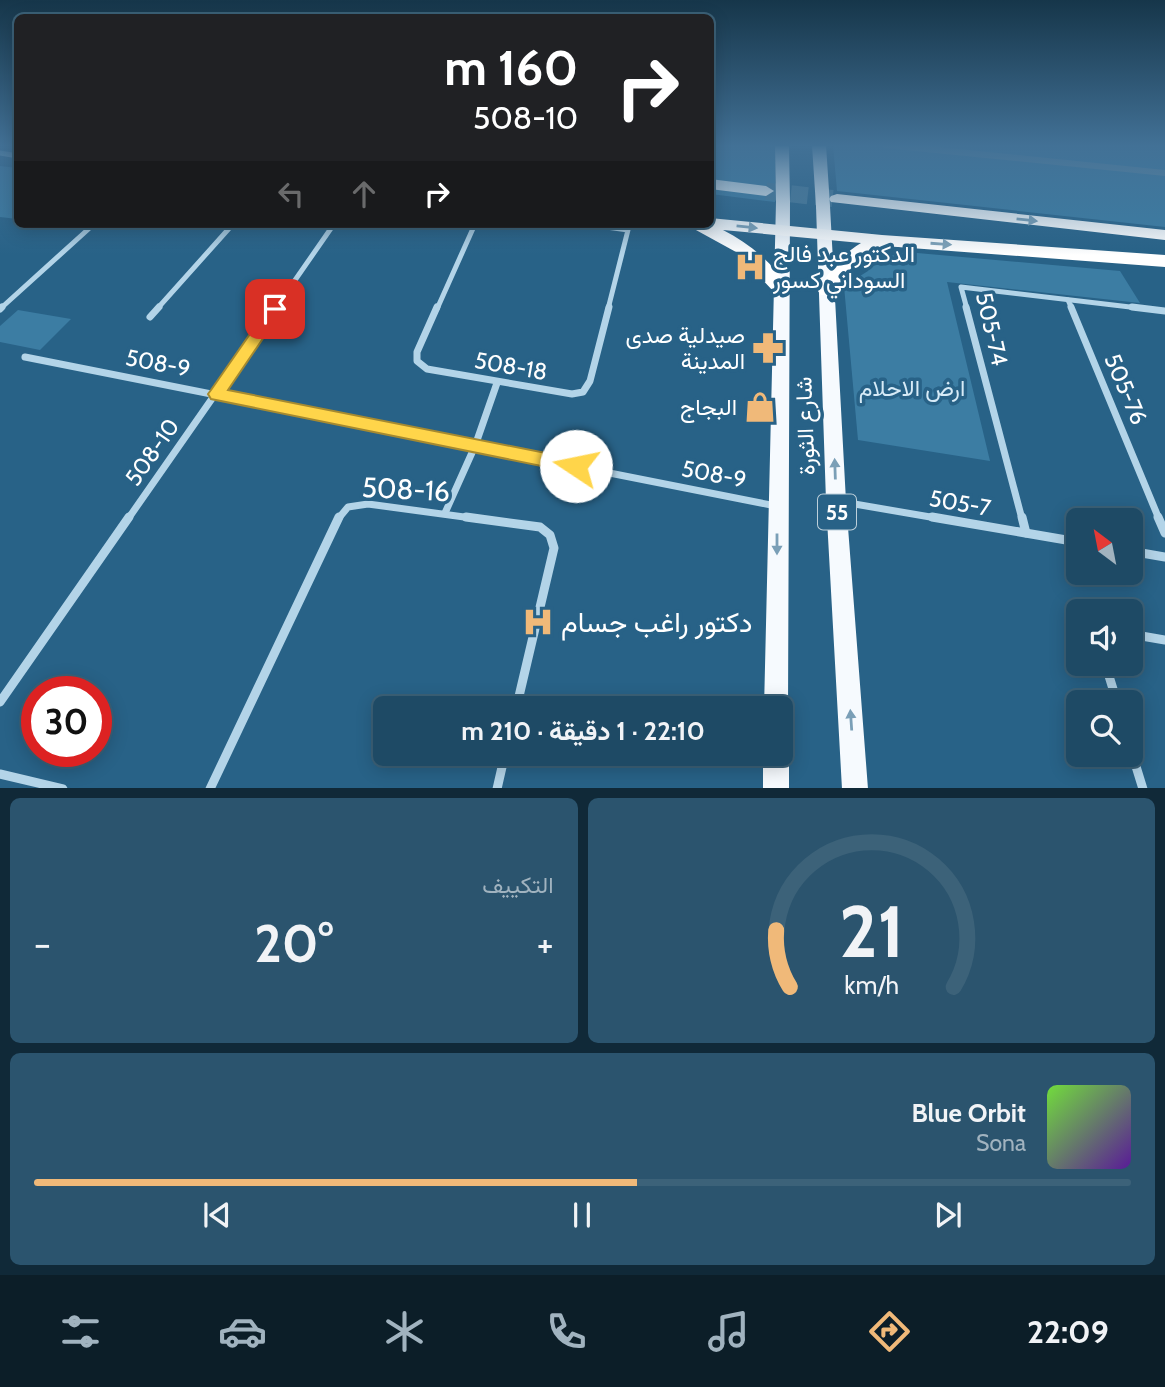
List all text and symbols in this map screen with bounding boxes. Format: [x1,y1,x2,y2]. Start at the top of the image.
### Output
text: 160 m [444,38,578,97]
icon: right [602,42,693,133]
text: 508-10 [473,98,578,137]
icon: left [272,175,310,213]
icon: ahead [345,175,383,213]
icon: right [418,175,456,213]
one-way arrow [1016,214,1038,225]
one-way arrow [736,221,758,232]
one-way arrow [930,239,952,250]
place label: الدكتور عبد فالح السوداني كسور [772,240,915,299]
hospital icon: الدكتور عبد فالح السوداني كسور [733,250,767,284]
pin [245,279,305,339]
icon: arrive [256,290,294,328]
street label: 505-74 [970,290,1014,368]
place label: صيدلية صدى المدينة [625,321,745,375]
pharmacy icon: صيدلية صدى المدينة [751,331,785,365]
street label: 508-9 [123,343,193,383]
street label: 508-18 [472,346,550,386]
street label: 505-76 [1099,349,1153,429]
park label: ارض الاحلام [859,374,965,403]
street label: شارع الثورة [789,376,823,476]
shop icon: البجاج [743,390,777,424]
place label: البجاج [680,393,737,423]
street label: 508-10 [119,413,185,491]
position arrow [539,429,613,503]
street label: 508-9 [679,454,749,494]
one-way arrow [829,458,840,480]
street label: 508-16 [361,470,451,508]
street label: 505-7 [927,484,993,522]
road number: 55 [818,494,856,530]
north arrow [1066,508,1143,584]
map controls [1066,508,1143,767]
one-way arrow [771,533,783,555]
button: sound [1066,599,1143,676]
hospital icon: دكتور راغب جسام [521,605,555,639]
place label: دكتور راغب جسام [561,605,752,641]
speed limit sign: 30 [21,676,112,767]
button: search [1066,690,1143,767]
one-way arrow [845,709,856,731]
text: 22:10 · 1 دقيقة · 210 m [461,715,705,747]
text: التكييف [482,871,554,899]
text: 21 [839,887,904,975]
text: 20° [254,912,333,975]
text: − [34,920,51,967]
text: + [537,920,554,967]
text: km/h [844,969,899,999]
text: Blue Orbit [911,1097,1026,1129]
text: Sona [976,1129,1026,1157]
icon: previous [198,1196,236,1234]
icon: pause [563,1196,601,1234]
icon: next [929,1196,967,1234]
icon: filters [56,1307,105,1356]
icon: car [218,1307,267,1356]
icon: climate [380,1307,429,1356]
icon: phone [542,1307,591,1356]
icon: music [704,1307,753,1356]
icon: directions [865,1307,914,1356]
text: 22:09 [1027,1312,1109,1351]

